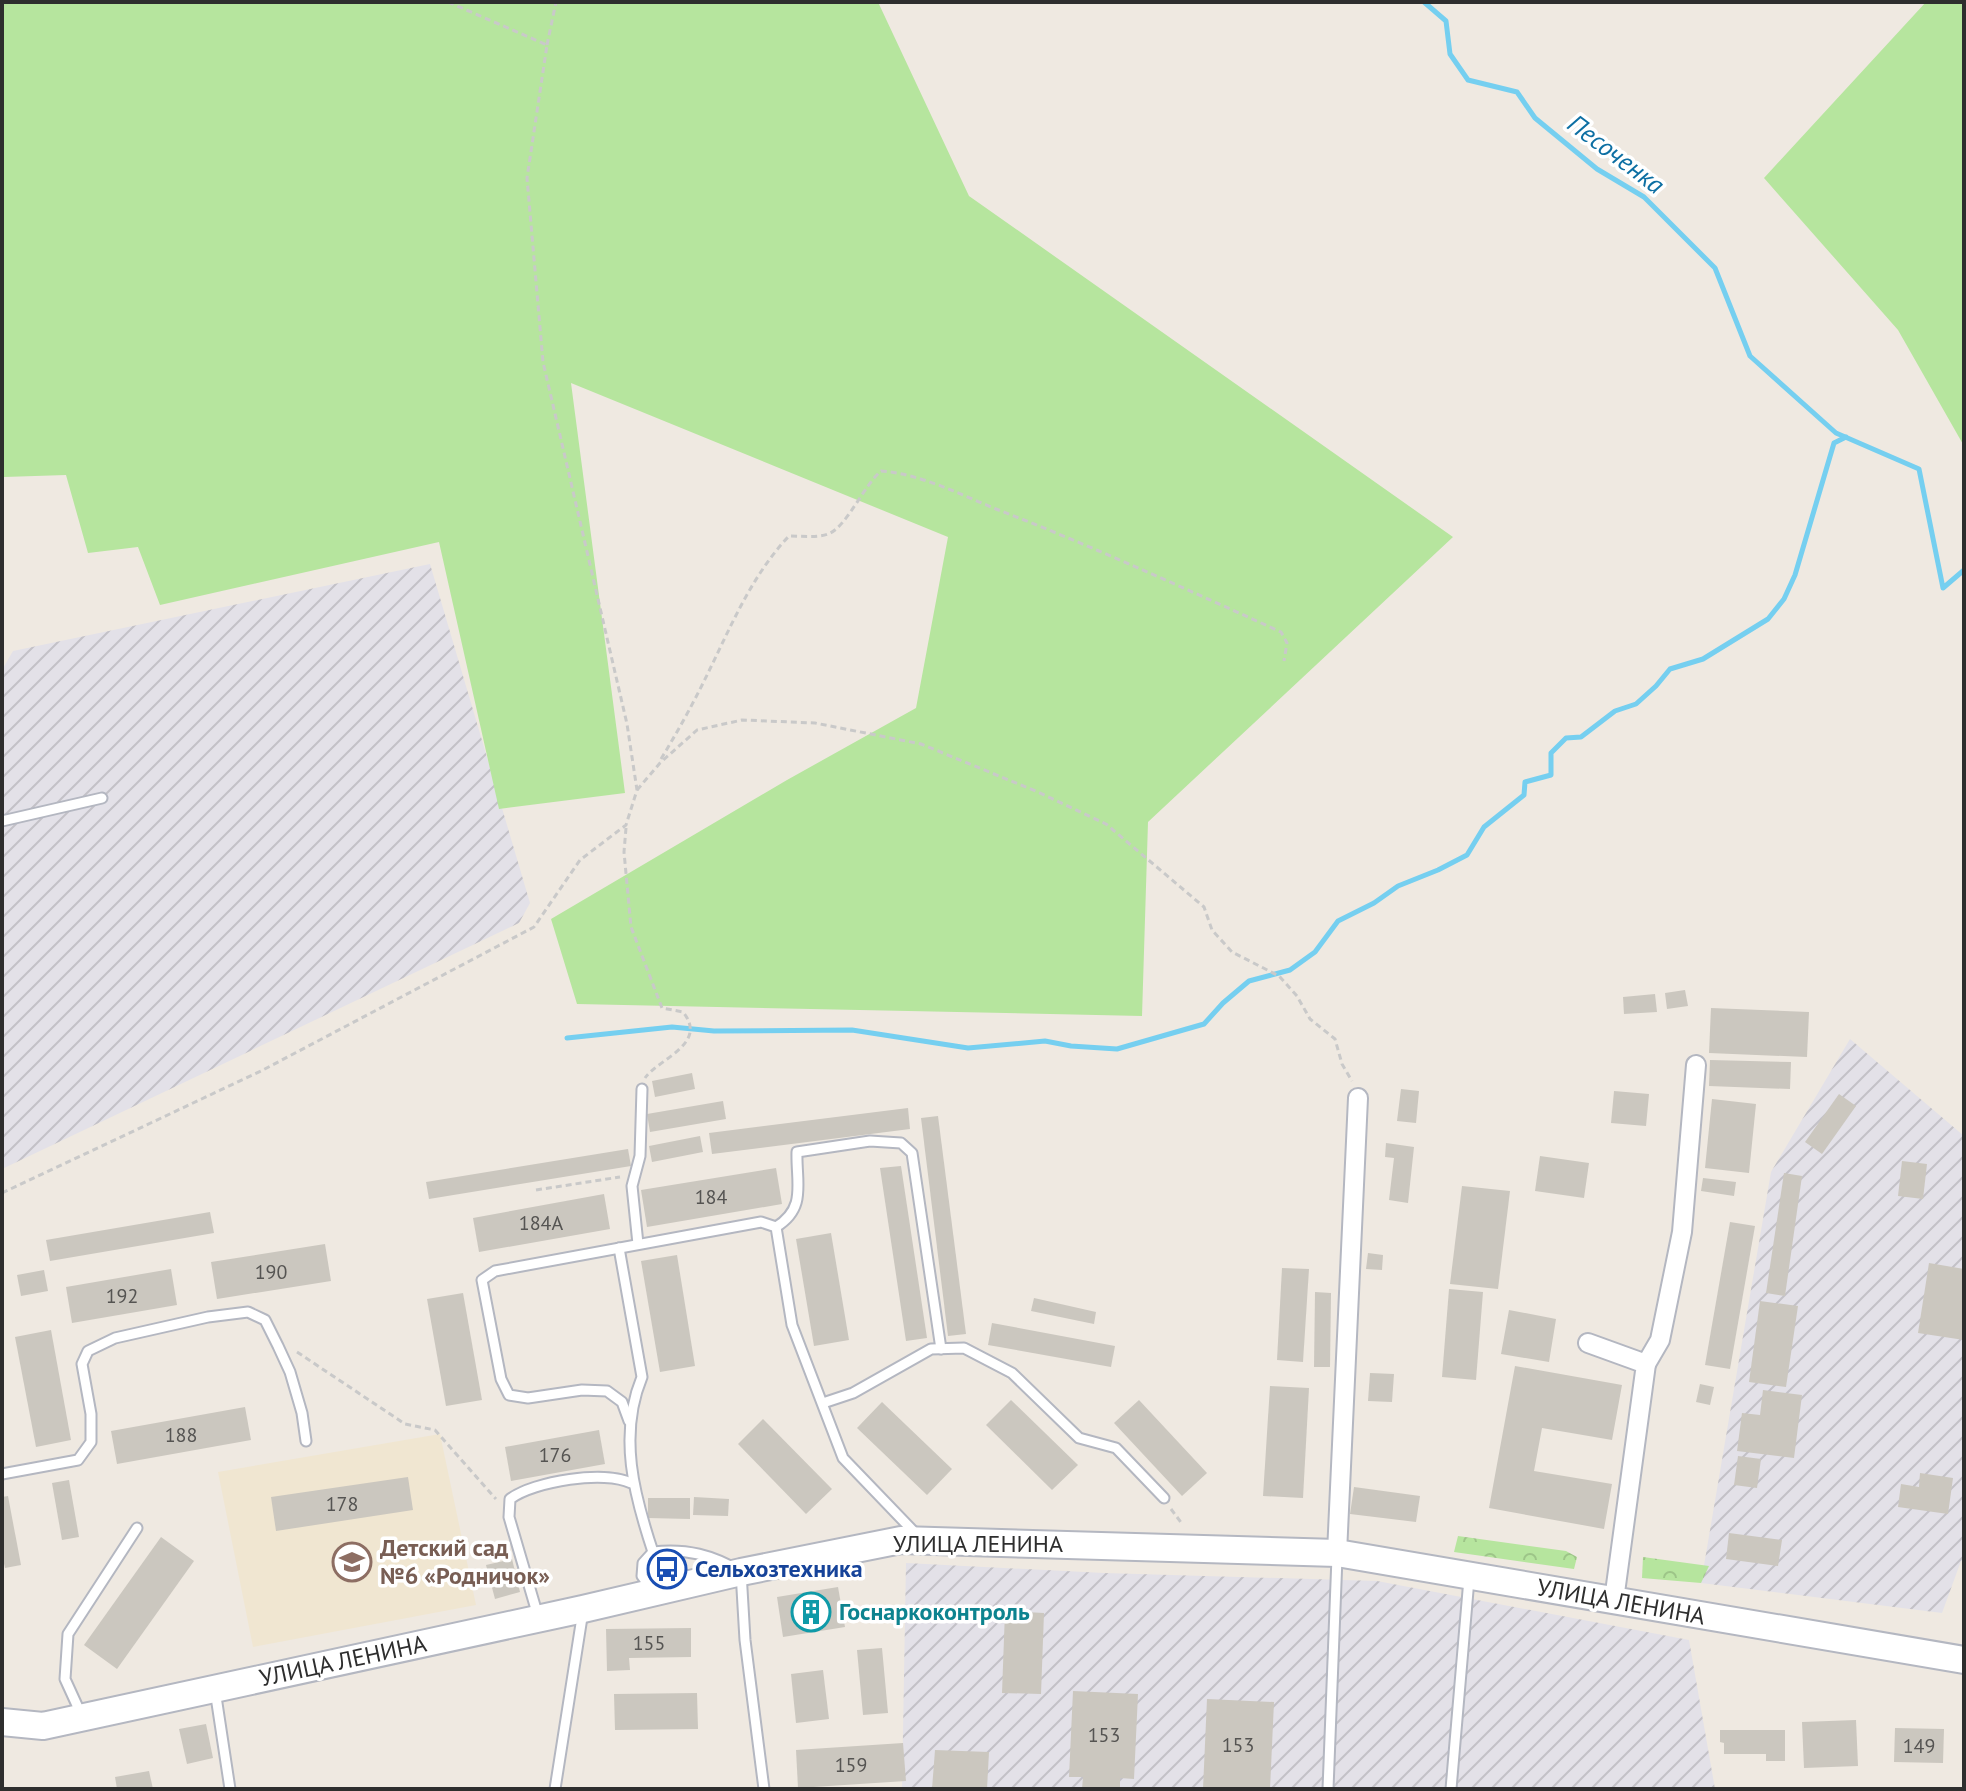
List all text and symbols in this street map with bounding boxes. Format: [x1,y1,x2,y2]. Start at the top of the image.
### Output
water label: Песоченка [1561,106,1672,201]
house number: 184 [695,1184,727,1210]
house number: 184А [519,1210,563,1236]
house number: 190 [255,1259,287,1285]
house number: 192 [106,1283,138,1309]
house number: 188 [165,1422,197,1448]
house number: 176 [539,1442,571,1468]
house number: 178 [326,1491,358,1517]
street label: УЛИЦА ЛЕНИНА [893,1528,1063,1559]
place label: Детский сад №6 «Родничок» [380,1532,550,1591]
school or university icon: Детский сад №6 «Родничок» [331,1541,373,1583]
bus stop icon: Сельхозтехника [646,1548,688,1590]
place label: Сельхозтехника [695,1553,863,1584]
street label: УЛИЦА ЛЕНИНА [1535,1571,1708,1632]
building icon: Госнаркоконтроль [790,1591,832,1633]
place label: Госнаркоконтроль [839,1596,1030,1627]
street label: УЛИЦА ЛЕНИНА [256,1628,429,1693]
house number: 155 [633,1630,665,1656]
house number: 153 [1088,1722,1120,1748]
house number: 153 [1222,1732,1254,1758]
house number: 149 [1903,1733,1935,1759]
house number: 159 [835,1752,867,1778]

